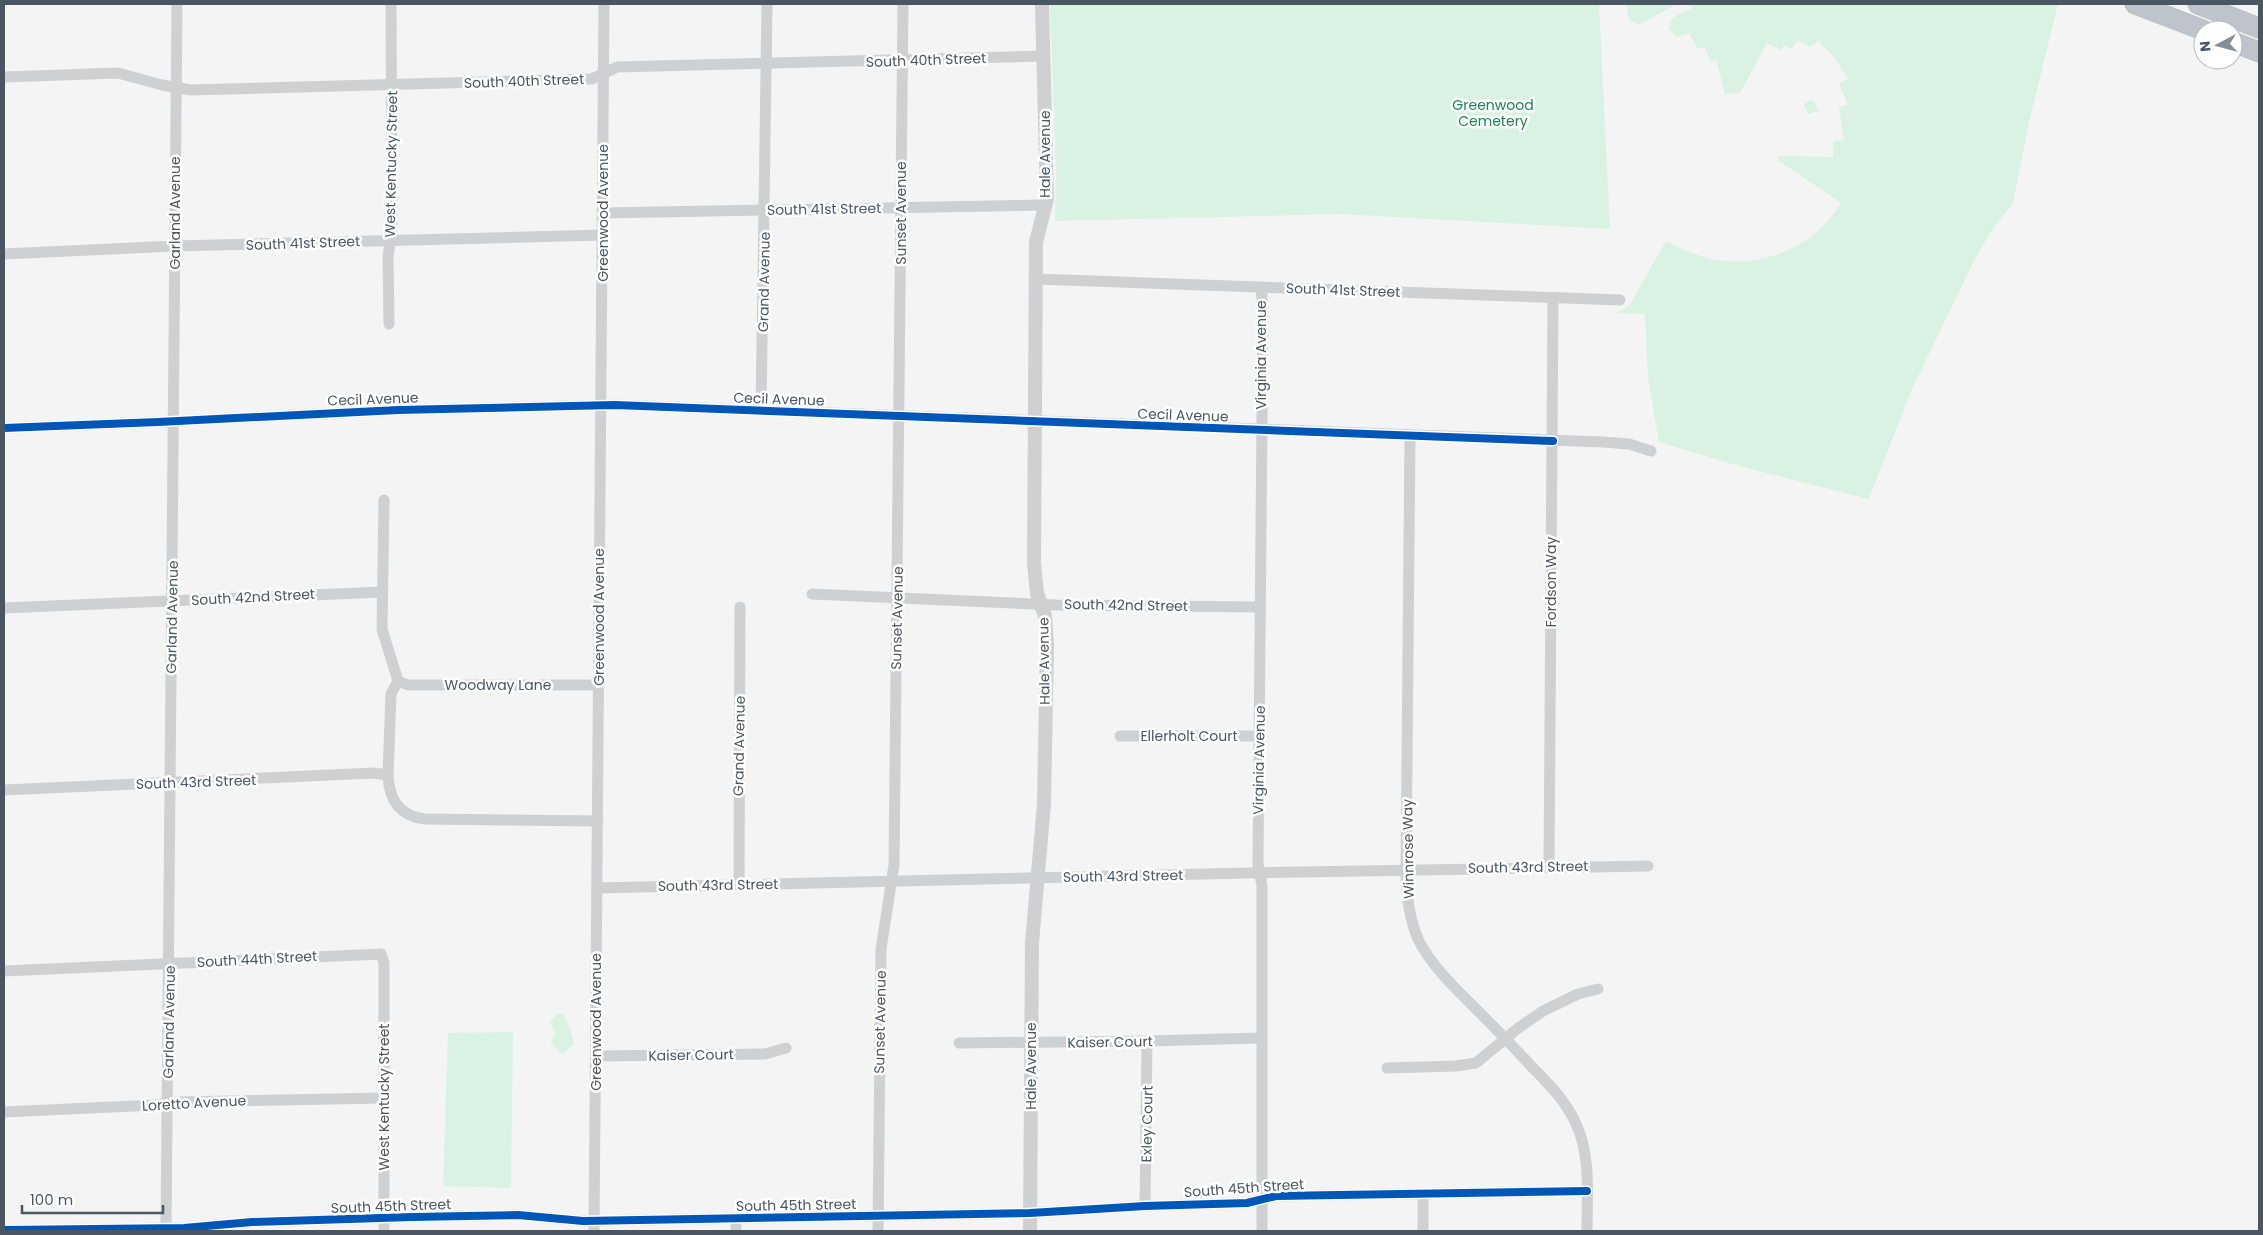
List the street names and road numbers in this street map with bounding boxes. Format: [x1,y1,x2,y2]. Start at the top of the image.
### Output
street label: South 40th Street [866,48,986,72]
street label: South 40th Street [464,69,584,93]
street label: West Kentucky Street [380,90,402,238]
street label: Hale Avenue [1035,110,1055,198]
street label: Greenwood Avenue [593,144,613,282]
street label: Garland Avenue [165,156,185,270]
street label: Sunset Avenue [891,161,911,265]
street label: South 41st Street [767,198,881,220]
street label: South 41st Street [246,231,360,255]
street label: Grand Avenue [753,231,775,332]
street label: South 41st Street [1286,278,1400,302]
street label: Virginia Avenue [1251,300,1271,410]
street label: Cecil Avenue [327,387,419,411]
street label: Cecil Avenue [733,387,825,411]
street label: Cecil Avenue [1137,403,1229,427]
street label: Fordson Way [1541,537,1561,627]
street label: Greenwood Avenue [589,548,609,686]
street label: Garland Avenue [161,560,183,674]
street label: Sunset Avenue [886,566,908,670]
street label: South 42nd Street [191,584,315,610]
street label: South 42nd Street [1064,594,1188,616]
street label: Hale Avenue [1033,617,1055,705]
street label: Woodway Lane [445,675,552,695]
street label: Grand Avenue [728,695,750,796]
street label: Virginia Avenue [1248,705,1270,815]
street label: Ellerholt Court [1140,726,1238,746]
street label: South 43rd Street [135,770,257,794]
street label: Winnrose Way [1397,799,1419,899]
street label: South 43rd Street [1468,856,1588,878]
street label: South 43rd Street [1063,865,1183,887]
street label: South 43rd Street [658,874,778,896]
street label: South 44th Street [196,946,318,972]
street label: Greenwood Avenue [586,953,606,1091]
street label: Garland Avenue [158,965,180,1079]
street label: Sunset Avenue [869,970,891,1074]
street label: Hale Avenue [1021,1022,1041,1110]
street label: West Kentucky Street [374,1024,394,1170]
street label: Kaiser Court [1067,1031,1153,1053]
street label: Kaiser Court [648,1044,734,1066]
street label: Exley Court [1136,1085,1158,1163]
street label: Loretto Avenue [141,1090,247,1116]
street label: South 45th Street [1183,1174,1305,1202]
street label: South 45th Street [331,1194,451,1218]
street label: South 45th Street [736,1194,856,1216]

